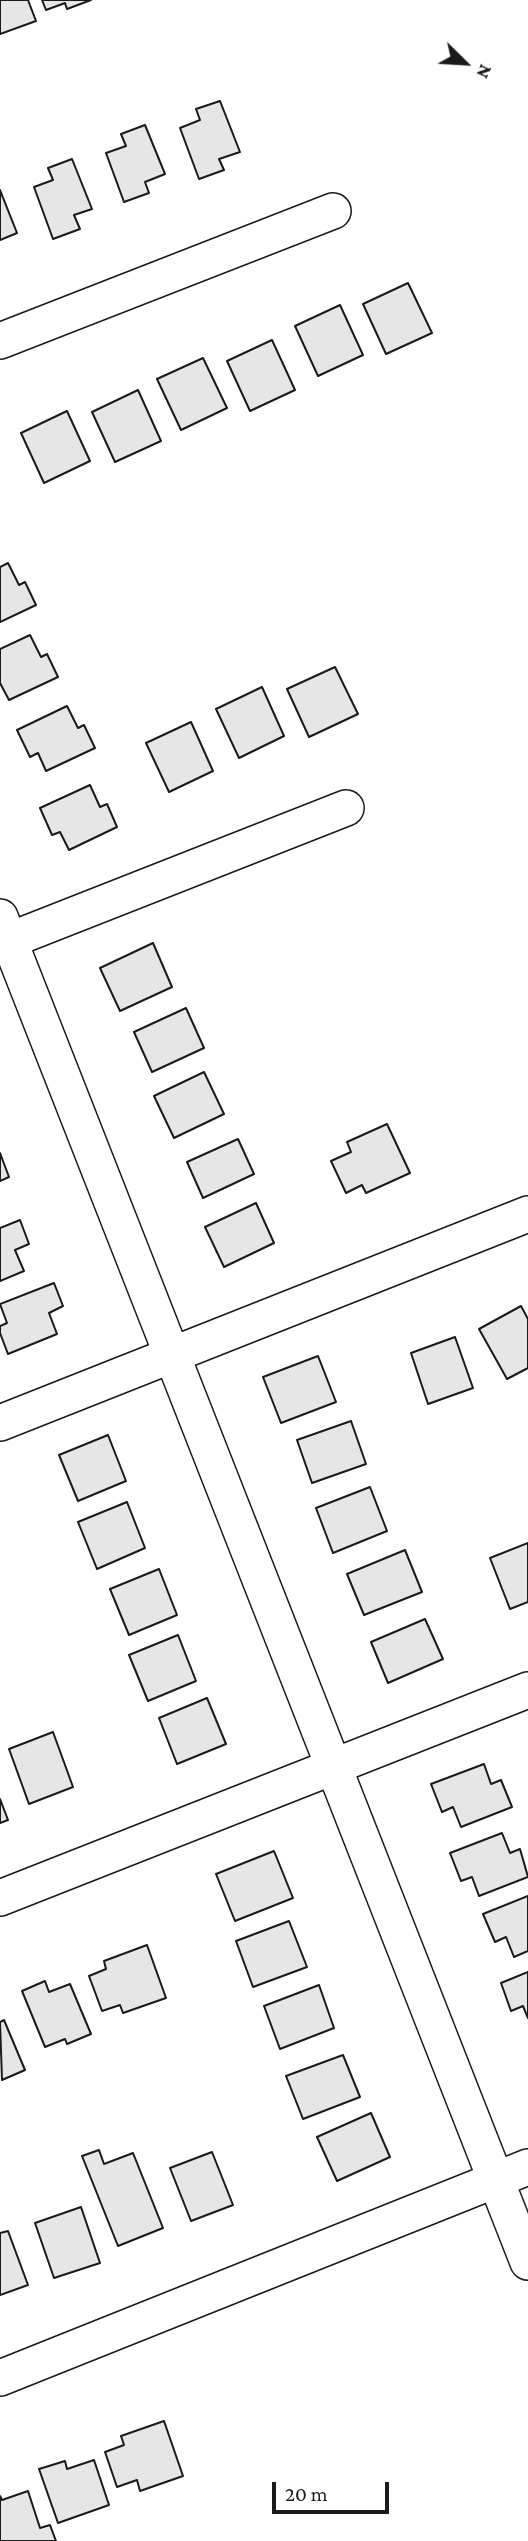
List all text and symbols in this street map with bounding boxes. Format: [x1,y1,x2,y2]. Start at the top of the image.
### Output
north arrow [430,28,500,98]
text: N [472,62,497,82]
scale bar [276,2468,393,2512]
text: 20 m [285,2482,328,2506]

